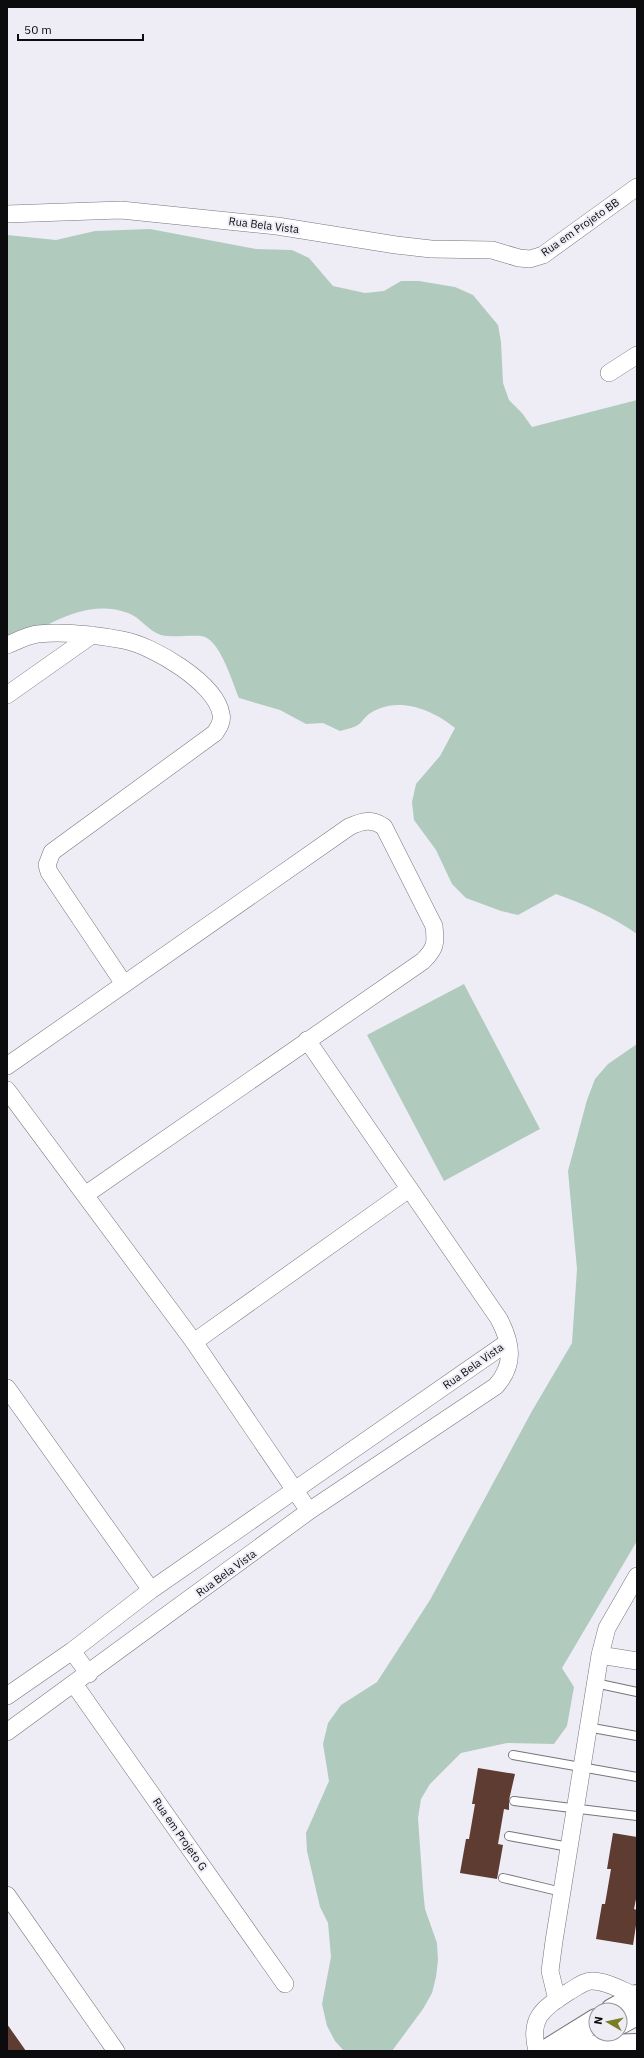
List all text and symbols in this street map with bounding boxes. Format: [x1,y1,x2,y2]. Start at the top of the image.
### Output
scale bar [18,16,143,42]
text: 50 m [24,22,52,37]
street label: Rua em Projeto BB [538,195,622,259]
street label: Rua Bela Vista [228,214,300,236]
street label: Rua Bela Vista [440,1340,506,1392]
street label: Rua Bela Vista [193,1546,259,1600]
street label: Rua em Projeto G [150,1795,210,1873]
north arrow [588,2002,628,2042]
text: N [591,2015,606,2025]

